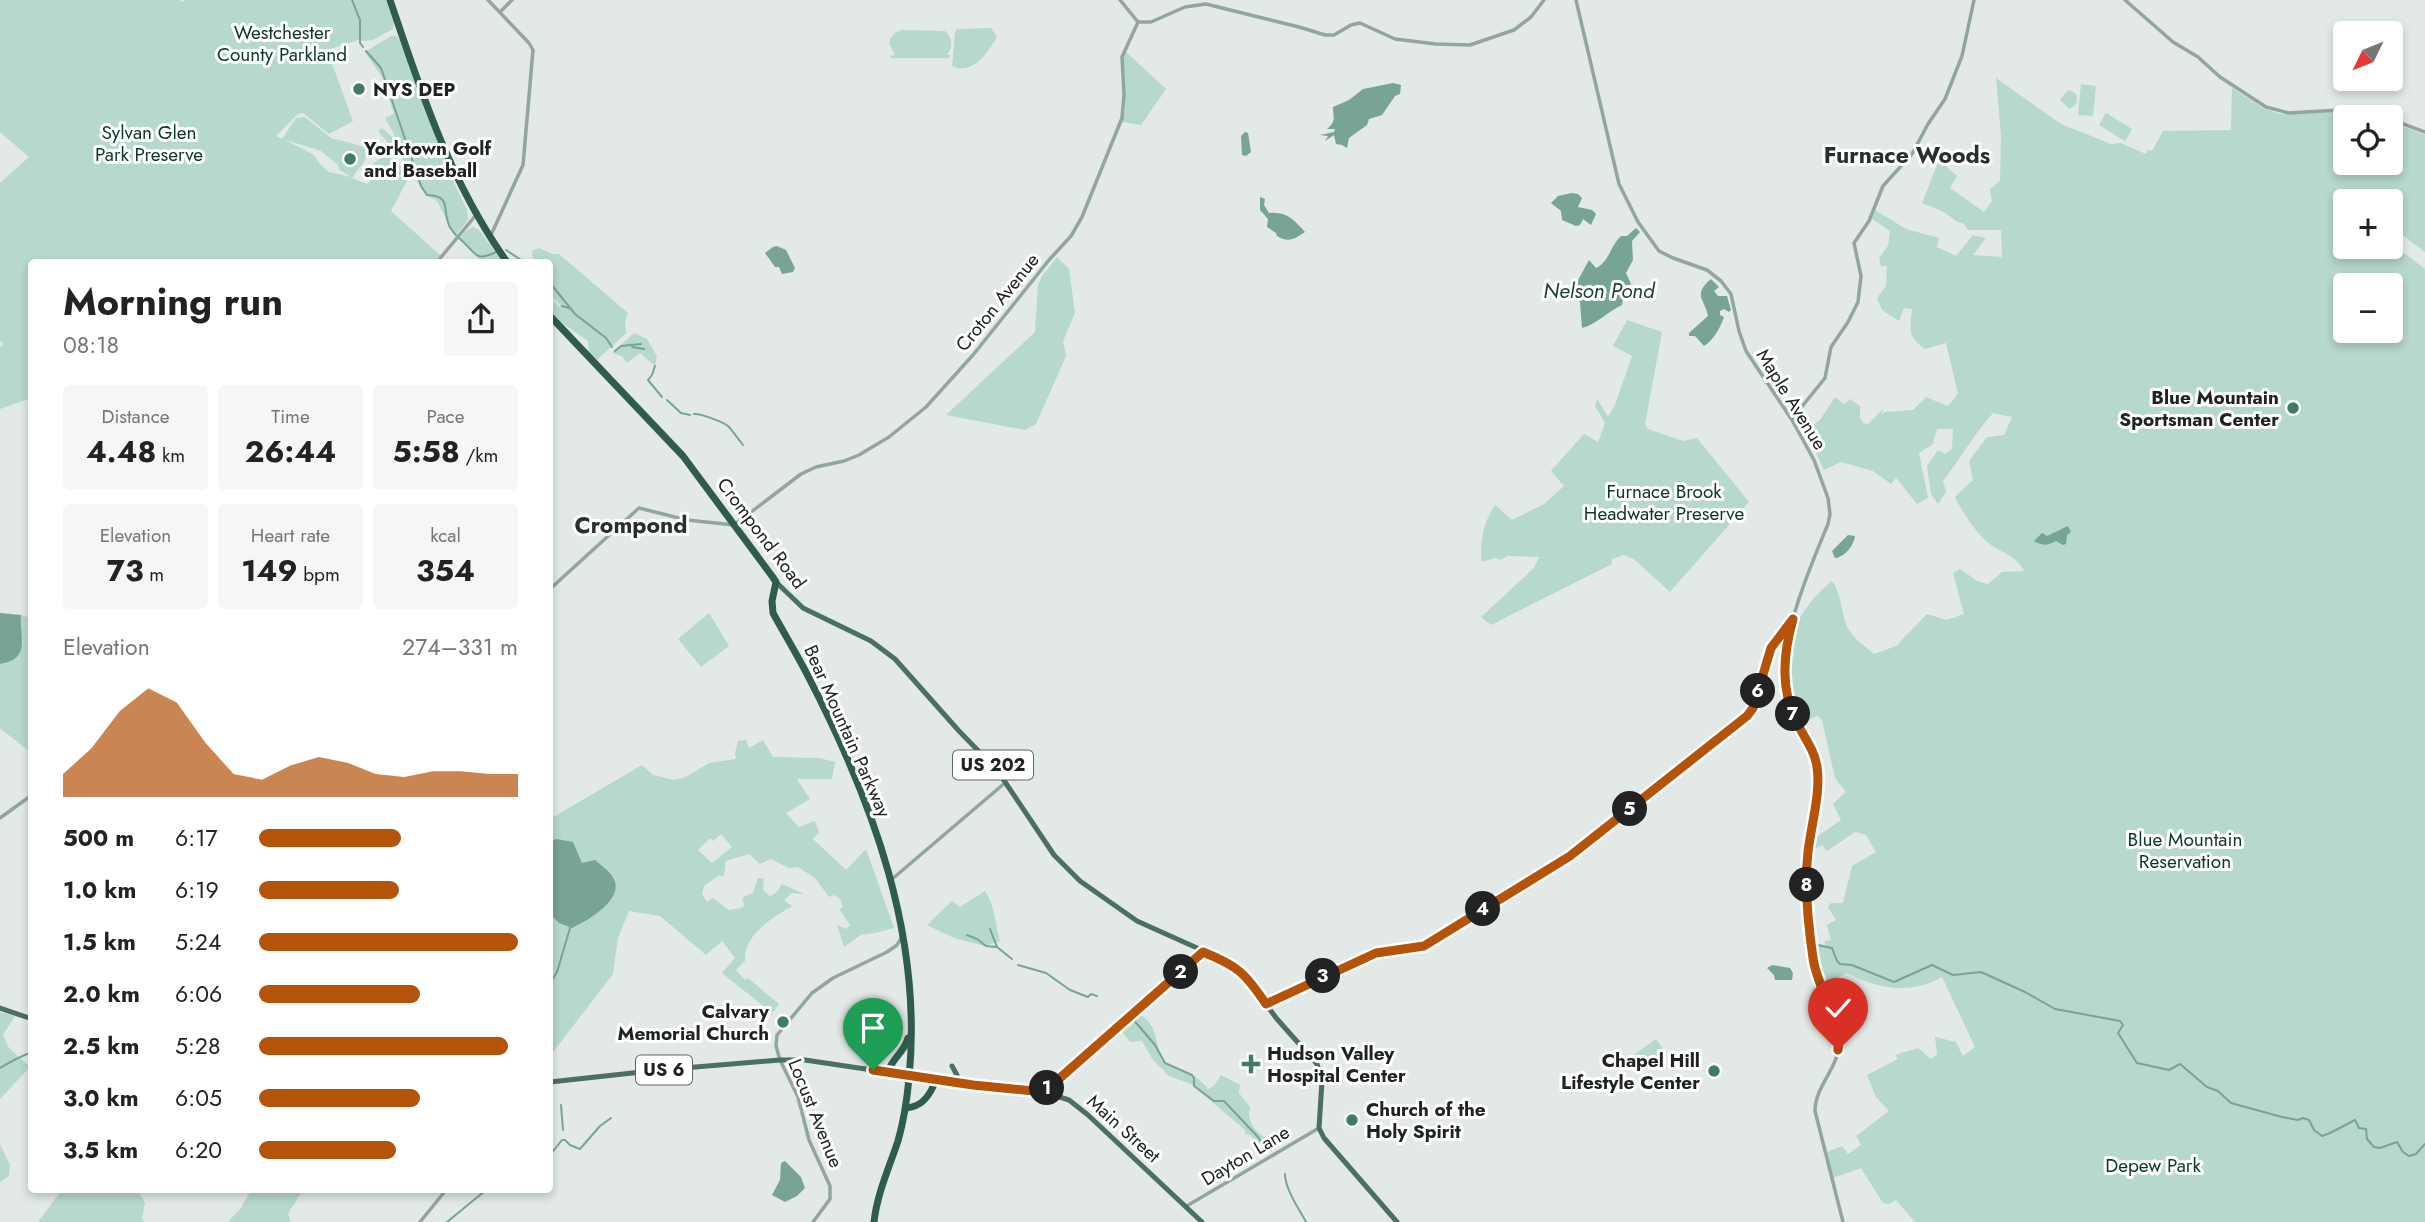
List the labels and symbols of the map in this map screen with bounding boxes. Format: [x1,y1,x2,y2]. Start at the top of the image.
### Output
park label: Westchester County Parkland [217,19,347,68]
north arrow [2333,21,2403,91]
place label: NYS DEP [373,76,456,103]
marker: NYS DEP [351,81,367,97]
park label: Sylvan Glen Park Preserve [95,119,203,168]
place label: Yorktown Golf and Baseball [363,135,492,184]
district label: Furnace Woods [1824,138,1990,172]
marker: Yorktown Golf and Baseball [342,151,358,167]
street label: Croton Avenue [949,247,1046,357]
water label: Nelson Pond [1543,276,1656,306]
street label: Maple Avenue [1750,344,1833,455]
place label: Blue Mountain Sportsman Center [2119,384,2279,433]
marker: Blue Mountain Sportsman Center [2285,400,2301,416]
street label: Crompond Road [711,472,812,595]
park label: Furnace Brook Headwater Preserve [1584,478,1744,527]
district label: Crompond [575,508,687,542]
street label: Bear Mountain Parkway [797,641,898,822]
pin: 6 [1740,674,1776,708]
pin: 7 [1776,696,1811,732]
road number: US 202 [953,750,1033,780]
pin: 5 [1612,792,1648,826]
park label: Blue Mountain Reservation [2128,826,2242,875]
pin: 8 [1790,868,1825,903]
pin: 4 [1466,892,1500,926]
pin: 2 [1164,954,1198,990]
pin: 3 [1306,958,1340,993]
pin [1808,978,1868,1050]
place label: Calvary Memorial Church [617,998,770,1047]
pin [843,998,903,1070]
marker: Calvary Memorial Church [775,1014,791,1030]
place label: Hudson Valley Hospital Center [1267,1040,1406,1089]
place label: Chapel Hill Lifestyle Center [1561,1047,1700,1096]
marker: Hudson Valley Hospital Center [1241,1054,1261,1074]
street label: Locust Avenue [781,1055,850,1172]
road number: US 6 [636,1056,692,1084]
marker: Chapel Hill Lifestyle Center [1706,1063,1722,1079]
pin: 1 [1030,1070,1064,1106]
street label: Main Street [1081,1088,1167,1169]
place label: Church of the Holy Spirit [1366,1096,1486,1145]
marker: Church of the Holy Spirit [1344,1112,1360,1128]
street label: Dayton Lane [1196,1118,1295,1192]
park label: Depew Park [2105,1152,2201,1179]

